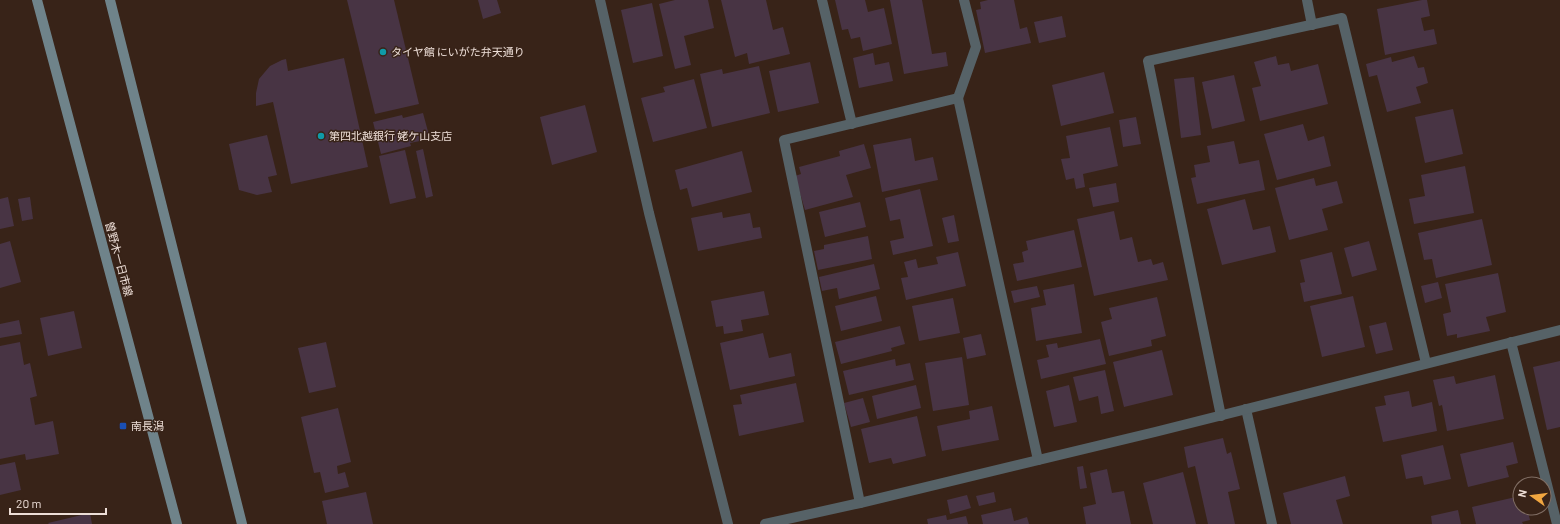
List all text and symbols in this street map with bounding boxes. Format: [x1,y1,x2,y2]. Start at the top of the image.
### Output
place label: タイヤ館 にいがた弁天通り [391,45,525,58]
marker: タイヤ館 にいがた弁天通り [378,47,388,57]
place label: 第四北越銀行 姥ケ山支店 [329,129,452,142]
marker: 第四北越銀行 姥ケ山支店 [316,131,326,141]
street label: 曽野木一日市線 [103,220,136,298]
place label: 南長潟 [131,419,164,432]
marker: 南長潟 [118,421,128,431]
north arrow [1512,476,1552,516]
text: N [1515,488,1529,499]
scale bar [10,490,106,516]
text: 20 m [16,496,42,510]

